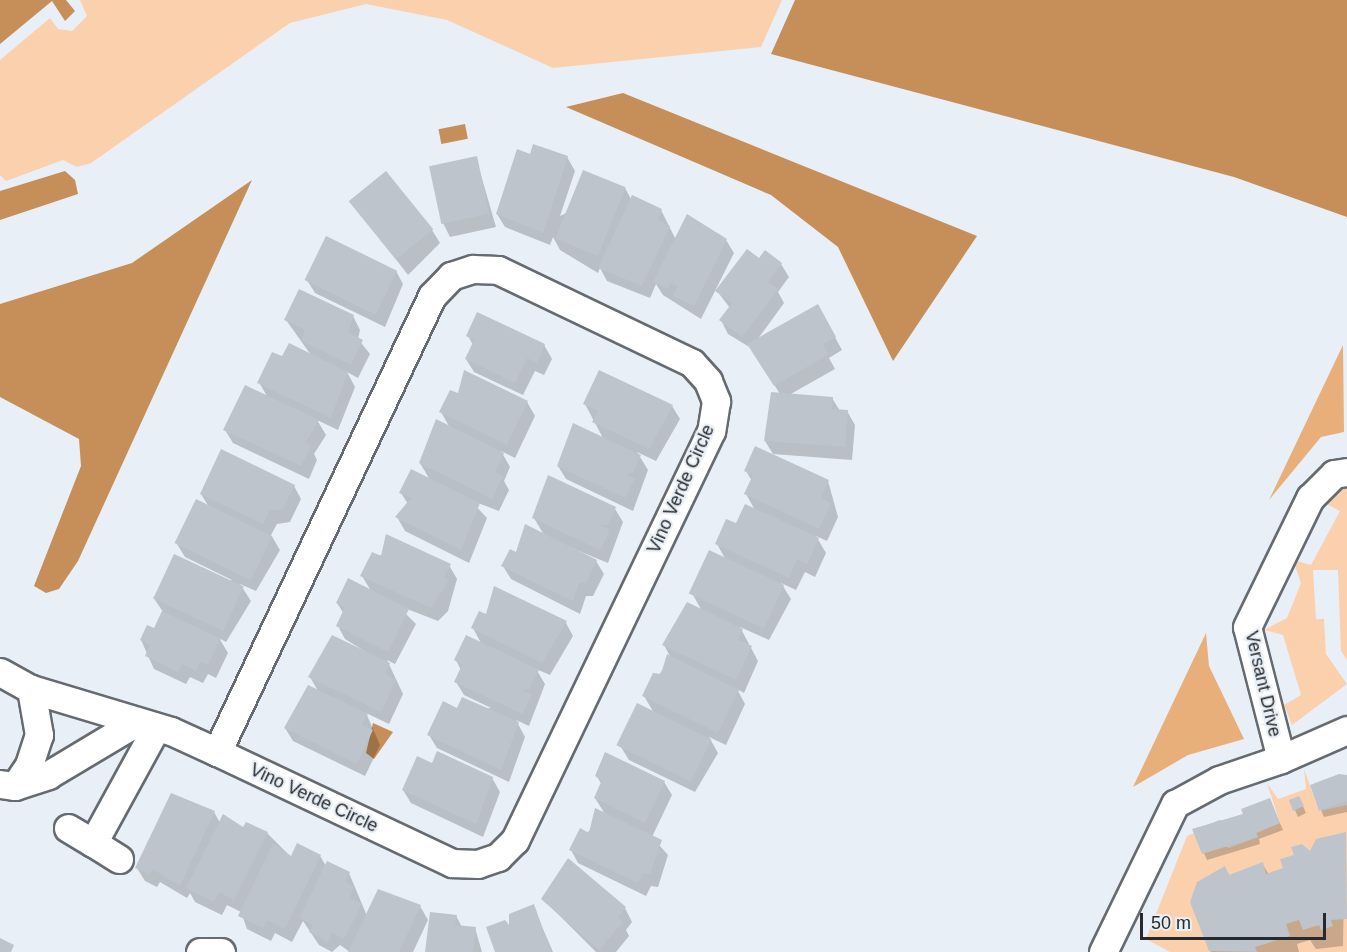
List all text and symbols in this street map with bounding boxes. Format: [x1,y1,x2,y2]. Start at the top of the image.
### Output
street label: Vino Verde Circle [643,421,719,557]
street label: Versant Drive [1240,629,1286,739]
street label: Vino Verde Circle [247,759,381,837]
scale bar [1143,901,1329,939]
text: 50 m [1151,913,1191,933]

